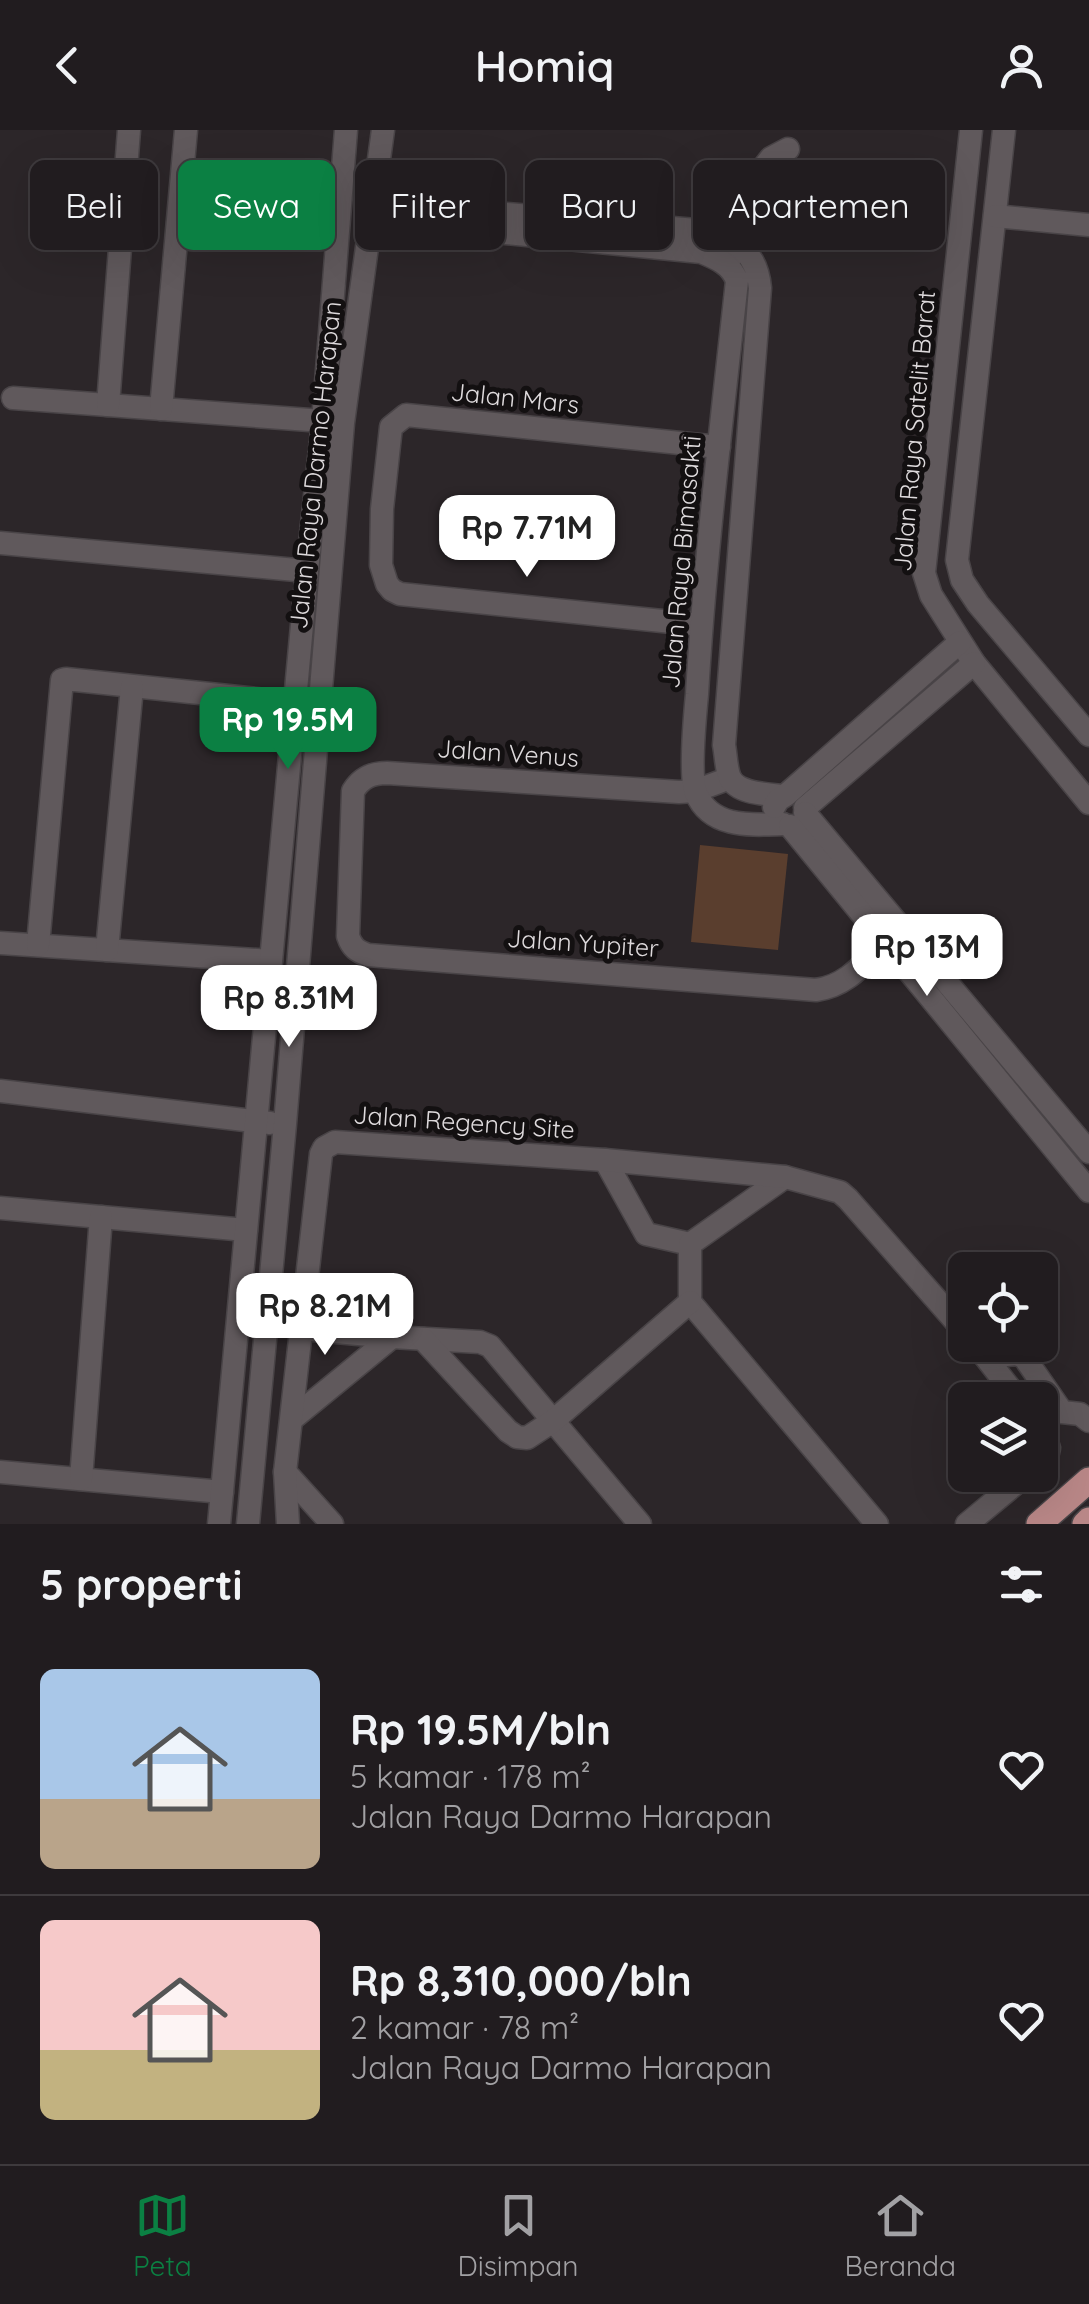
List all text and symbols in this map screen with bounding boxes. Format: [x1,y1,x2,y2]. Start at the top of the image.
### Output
text: Homiq [475,37,614,93]
icon: back [40,38,95,93]
icon: person [994,38,1049,93]
chip: Beli [30,160,158,250]
chip: Sewa [178,160,335,250]
chip: Filter [355,160,505,250]
chip: Baru [525,160,673,250]
chip: Apartemen [693,160,945,250]
street label: Jalan Raya Satelit Barat [886,289,941,573]
street label: Jalan Raya Darmo Harapan [282,299,347,630]
street label: Jalan Mars [449,375,581,420]
street label: Jalan Raya Bimasakti [654,434,707,690]
pin: Rp 7.71M [424,495,630,580]
text: Rp 7.71M [461,507,593,547]
pin: Rp 19.5M [185,687,391,772]
text: Rp 19.5M [222,699,355,739]
street label: Jalan Venus [436,732,580,773]
pin: Rp 13M [846,914,1008,999]
street label: Jalan Yupiter [506,922,660,963]
text: Rp 13M [874,926,980,966]
pin: Rp 8.31M [186,965,392,1050]
text: Rp 8.31M [223,977,355,1017]
street label: Jalan Regency Site [352,1098,576,1145]
map controls [948,1252,1058,1492]
button: locate [948,1252,1058,1362]
pin: Rp 8.21M [222,1273,428,1358]
text: Rp 8.21M [258,1285,392,1325]
button: layers [948,1382,1058,1492]
icon: filters [994,1557,1049,1612]
text: 5 properti [40,1558,242,1611]
text: Rp 19.5M/bln [350,1703,611,1756]
icon: home [120,1709,240,1829]
icon: heart [994,1742,1049,1797]
text: 5 kamar · 178 m² [350,1756,591,1796]
text: Jalan Raya Darmo Harapan [350,1796,772,1836]
text: Rp 8,310,000/bln [350,1954,692,2007]
icon: home [120,1960,240,2080]
icon: heart [994,1993,1049,2048]
text: 2 kamar · 78 m² [350,2007,579,2047]
text: Jalan Raya Darmo Harapan [350,2047,772,2087]
tab: Peta [133,2188,192,2283]
tab: Disimpan [458,2188,579,2283]
tab: Beranda [844,2188,956,2283]

